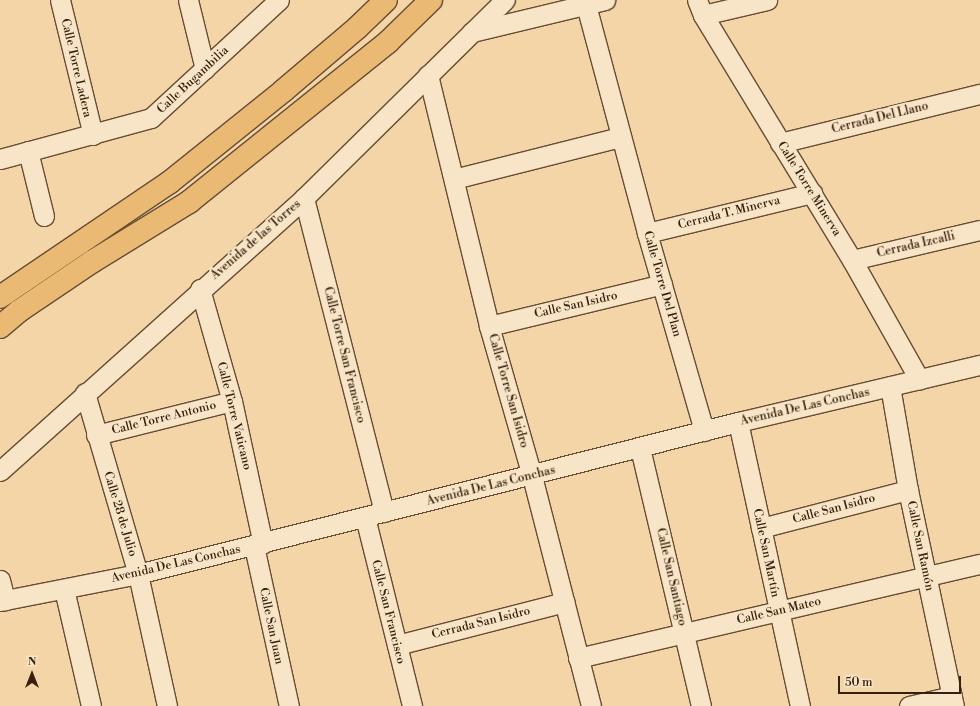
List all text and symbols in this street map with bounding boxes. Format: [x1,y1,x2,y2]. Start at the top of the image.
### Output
street label: Calle Torre Ladera [58,17,94,119]
street label: Calle Bugambilia [154,43,232,117]
street label: Cerrada Del Llano [830,99,930,137]
street label: Calle Torre Minerva [774,139,844,239]
street label: Cerrada T. Minerva [676,193,782,233]
street label: Avenida de las Torres [208,197,304,283]
street label: Calle Torre Del Plan [640,229,684,339]
street label: Cerrada Izcalli [876,229,956,261]
street label: Calle Torre San Francisco [320,285,368,425]
street label: Calle San Isidro [533,288,619,322]
street label: Calle Torre San Isidro [485,332,531,450]
street label: Calle Torre Vaticano [214,360,254,472]
street label: Avenida De Las Conchas [739,385,871,429]
street label: Calle Torre Antonio [110,398,218,438]
street label: Avenida De Las Conchas [425,463,557,509]
street label: Calle 28 de Julio [100,470,140,558]
street label: Calle San Isidro [791,491,877,527]
street label: Calle San Ramón [903,500,937,592]
street label: Calle San Martín [750,507,782,599]
street label: Calle San Santiago [653,527,689,627]
street label: Avenida De Las Conchas [110,542,242,586]
street label: Calle San Francisco [368,558,408,666]
street label: Calle San Juan [256,586,286,666]
street label: Calle San Mateo [735,594,823,628]
street label: Cerrada San Isidro [430,604,532,642]
north arrow [12,654,52,694]
text: N [28,655,36,669]
scale bar [840,668,963,694]
text: 50 m [845,675,873,690]

